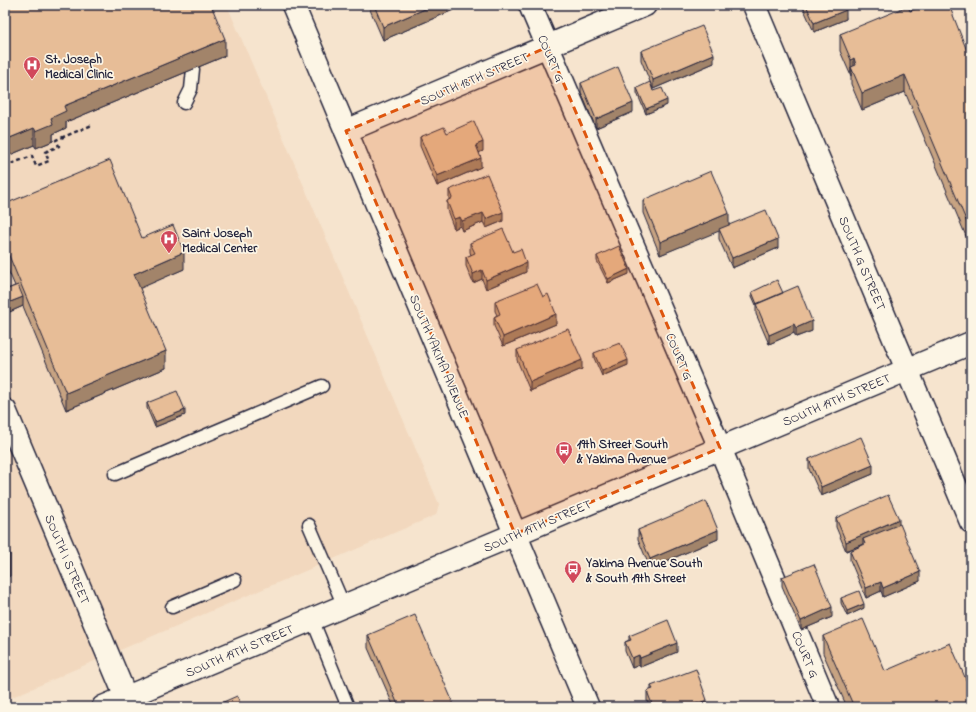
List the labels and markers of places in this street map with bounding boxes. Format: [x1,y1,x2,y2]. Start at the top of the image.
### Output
place label: St. Joseph Medical Clinic [45,50,114,84]
hospital icon: St. Joseph Medical Clinic [22,55,42,80]
place label: Saint Joseph Medical Center [182,224,258,258]
hospital icon: Saint Joseph Medical Center [159,229,179,254]
place label: 19th Street South & Yakima Avenue [576,435,668,469]
bus stop icon: 19th Street South & Yakima Avenue [554,440,574,465]
place label: Yakima Avenue South & South 19th Street [585,554,703,588]
bus stop icon: Yakima Avenue South & South 19th Street [563,559,583,584]

